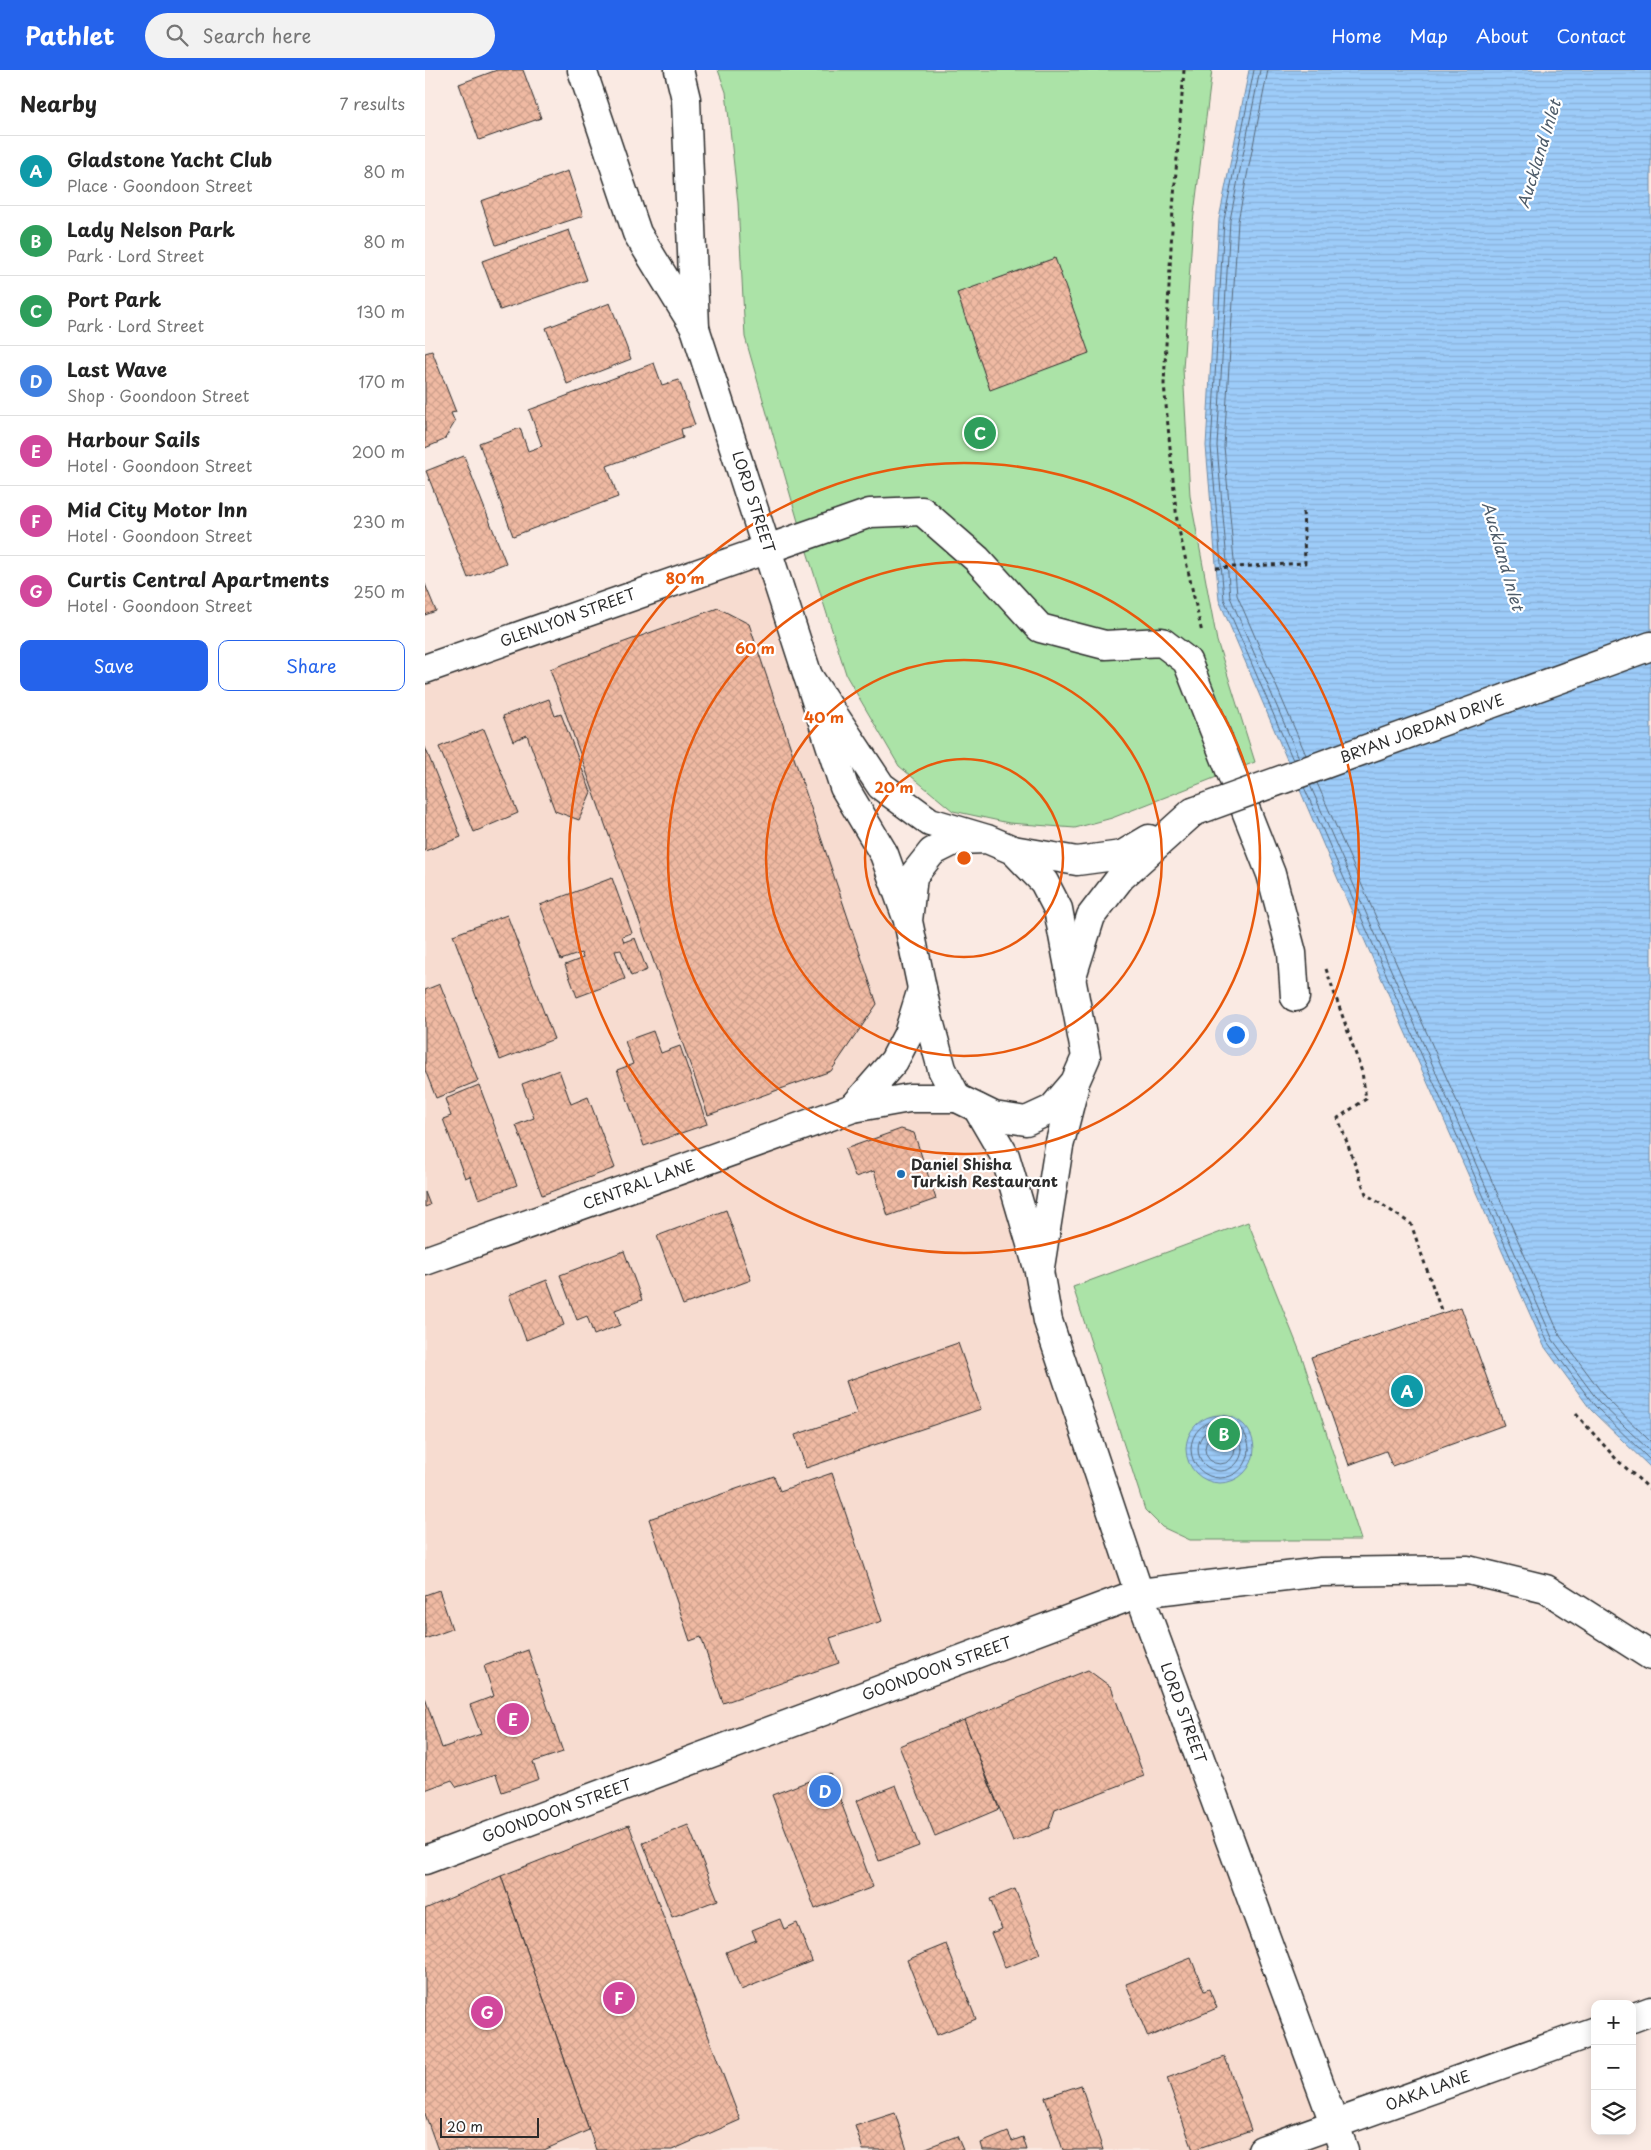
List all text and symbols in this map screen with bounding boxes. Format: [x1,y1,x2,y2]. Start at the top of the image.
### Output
search box [145,13,495,58]
text: Pathlet [25,17,115,53]
icon: search [163,21,191,49]
text: Search here [203,21,311,49]
text: Home [1331,22,1381,49]
text: Map [1409,22,1448,49]
text: About [1476,22,1528,49]
text: Contact [1556,22,1626,49]
text: Nearby [20,87,97,119]
text: 7 results [340,91,405,115]
water label: Auckland Inlet [1510,94,1567,211]
text: Gladstone Yacht Club [67,145,272,173]
text: A [30,159,42,183]
text: 80 m [363,159,405,183]
text: Place · Goondoon Street [67,173,253,197]
text: Lady Nelson Park [67,215,235,243]
text: B [31,229,41,253]
text: 80 m [363,229,405,253]
text: Park · Lord Street [67,243,204,267]
text: Port Park [67,285,161,313]
text: C [30,299,42,323]
text: 130 m [357,299,405,323]
text: Park · Lord Street [67,313,204,337]
text: Last Wave [67,355,167,383]
text: D [30,369,42,393]
text: 170 m [359,369,405,393]
text: Shop · Goondoon Street [67,383,249,407]
pin: C [964,414,996,452]
text: Harbour Sails [67,425,200,453]
text: E [31,439,41,463]
text: 200 m [352,439,405,463]
street label: LORD STREET [727,448,782,556]
text: Hotel · Goondoon Street [67,453,252,477]
text: Mid City Motor Inn [67,495,247,523]
water label: Auckland Inlet [1477,499,1532,615]
text: F [31,509,41,533]
text: 230 m [353,509,405,533]
text: Hotel · Goondoon Street [67,523,252,547]
text: Curtis Central Apartments [67,565,329,593]
text: 80 m [665,566,705,589]
text: G [29,579,43,603]
text: 250 m [354,579,405,603]
street label: GLENLYON STREET [496,581,639,652]
text: Hotel · Goondoon Street [67,593,252,617]
text: 60 m [735,636,775,659]
button: Save [20,640,208,691]
button: Share [218,640,405,691]
street label: BRYAN JORDAN DRIVE [1336,687,1507,768]
text: 40 m [804,705,844,728]
text: 20 m [875,775,913,798]
centre of rings [955,849,973,867]
your location [1223,1022,1249,1048]
place label: Daniel Shisha Turkish Restaurant [911,1152,1058,1192]
street label: CENTRAL LANE [579,1153,698,1215]
marker: Daniel Shisha Turkish Restaurant [895,1168,907,1180]
pin: A [1391,1372,1423,1410]
pin: B [1208,1415,1240,1453]
street label: GOONDOON STREET [858,1630,1015,1705]
street label: LORD STREET [1156,1659,1214,1767]
pin: E [497,1700,529,1738]
street label: GOONDOON STREET [478,1772,635,1847]
pin: D [809,1772,841,1810]
pin: F [603,1979,635,2017]
pin: G [471,1993,503,2031]
map controls [1591,2000,1636,2135]
button: + [1591,2000,1636,2045]
button: − [1591,2045,1636,2090]
street label: OAKA LANE [1382,2064,1473,2116]
button: layers [1591,2090,1636,2135]
scale bar [440,2115,539,2138]
text: 20 m [447,2116,483,2137]

